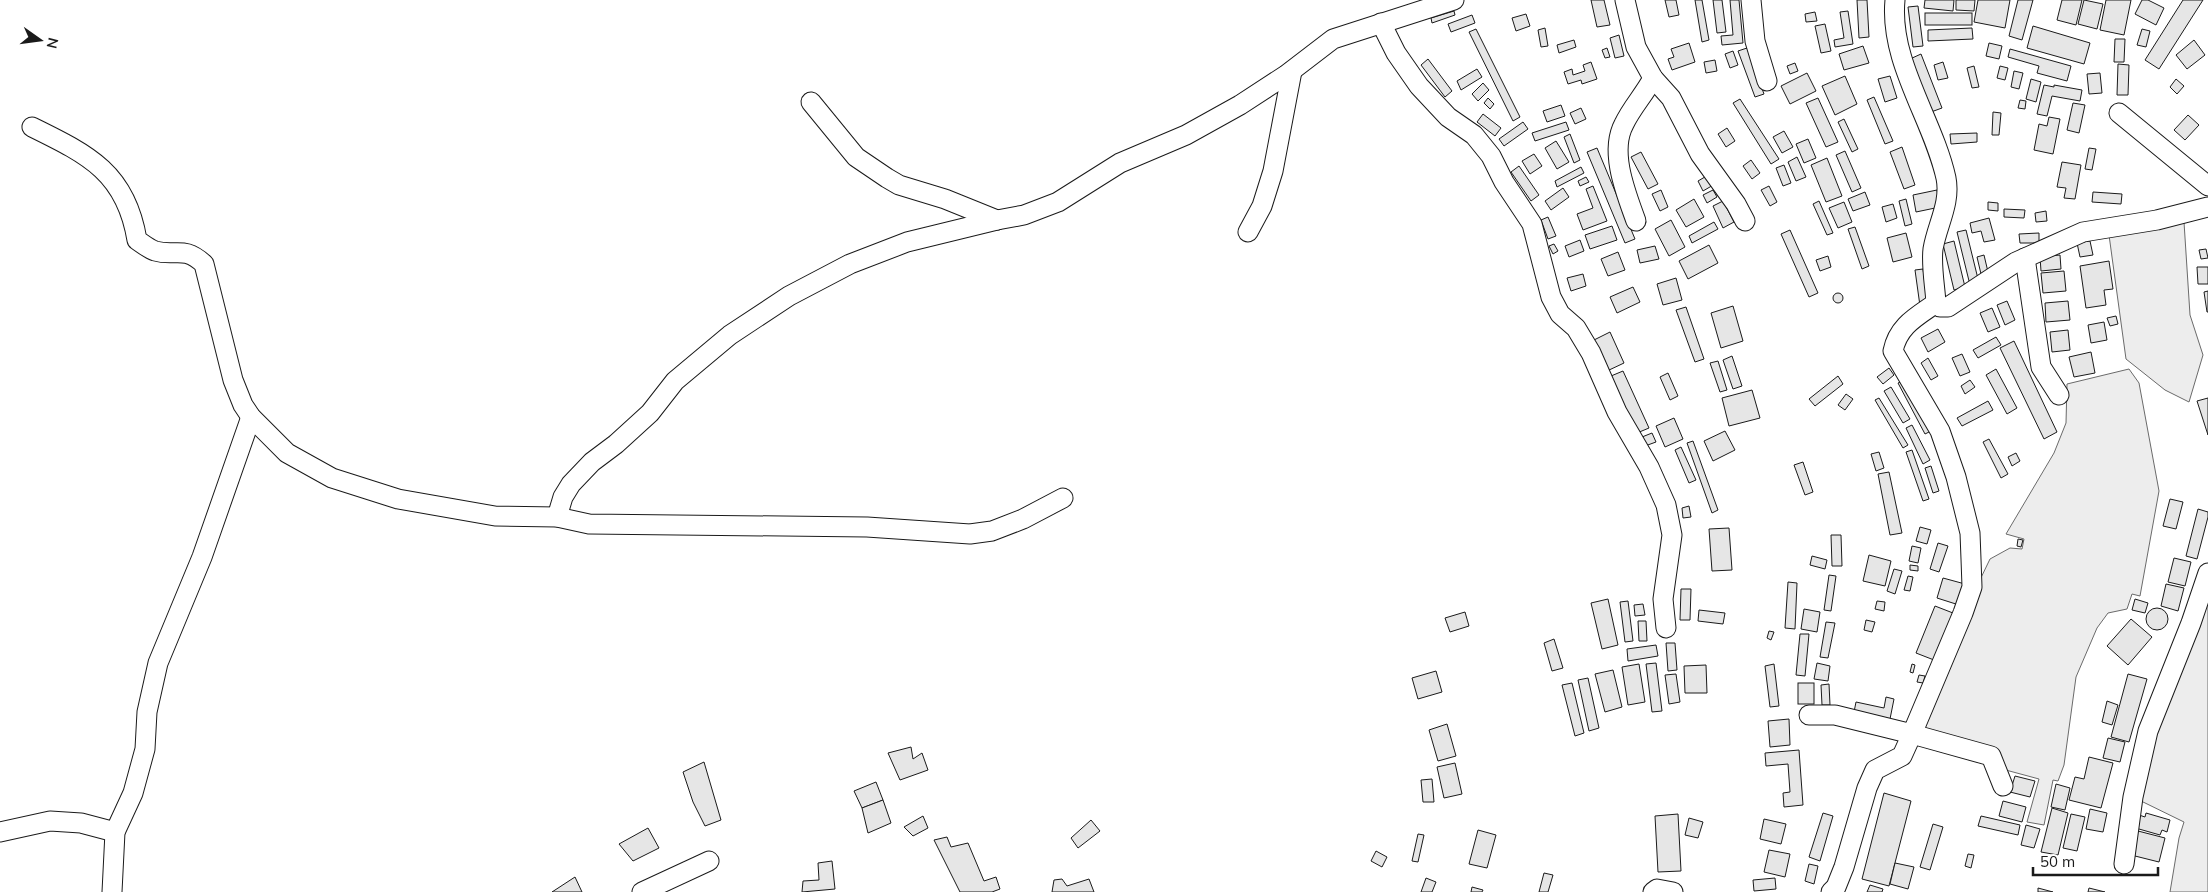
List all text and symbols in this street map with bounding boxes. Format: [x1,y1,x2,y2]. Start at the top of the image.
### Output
north arrow [15,15,65,65]
text: N [43,36,63,50]
scale bar [2033,844,2158,876]
text: 50 m [2040,852,2075,871]

